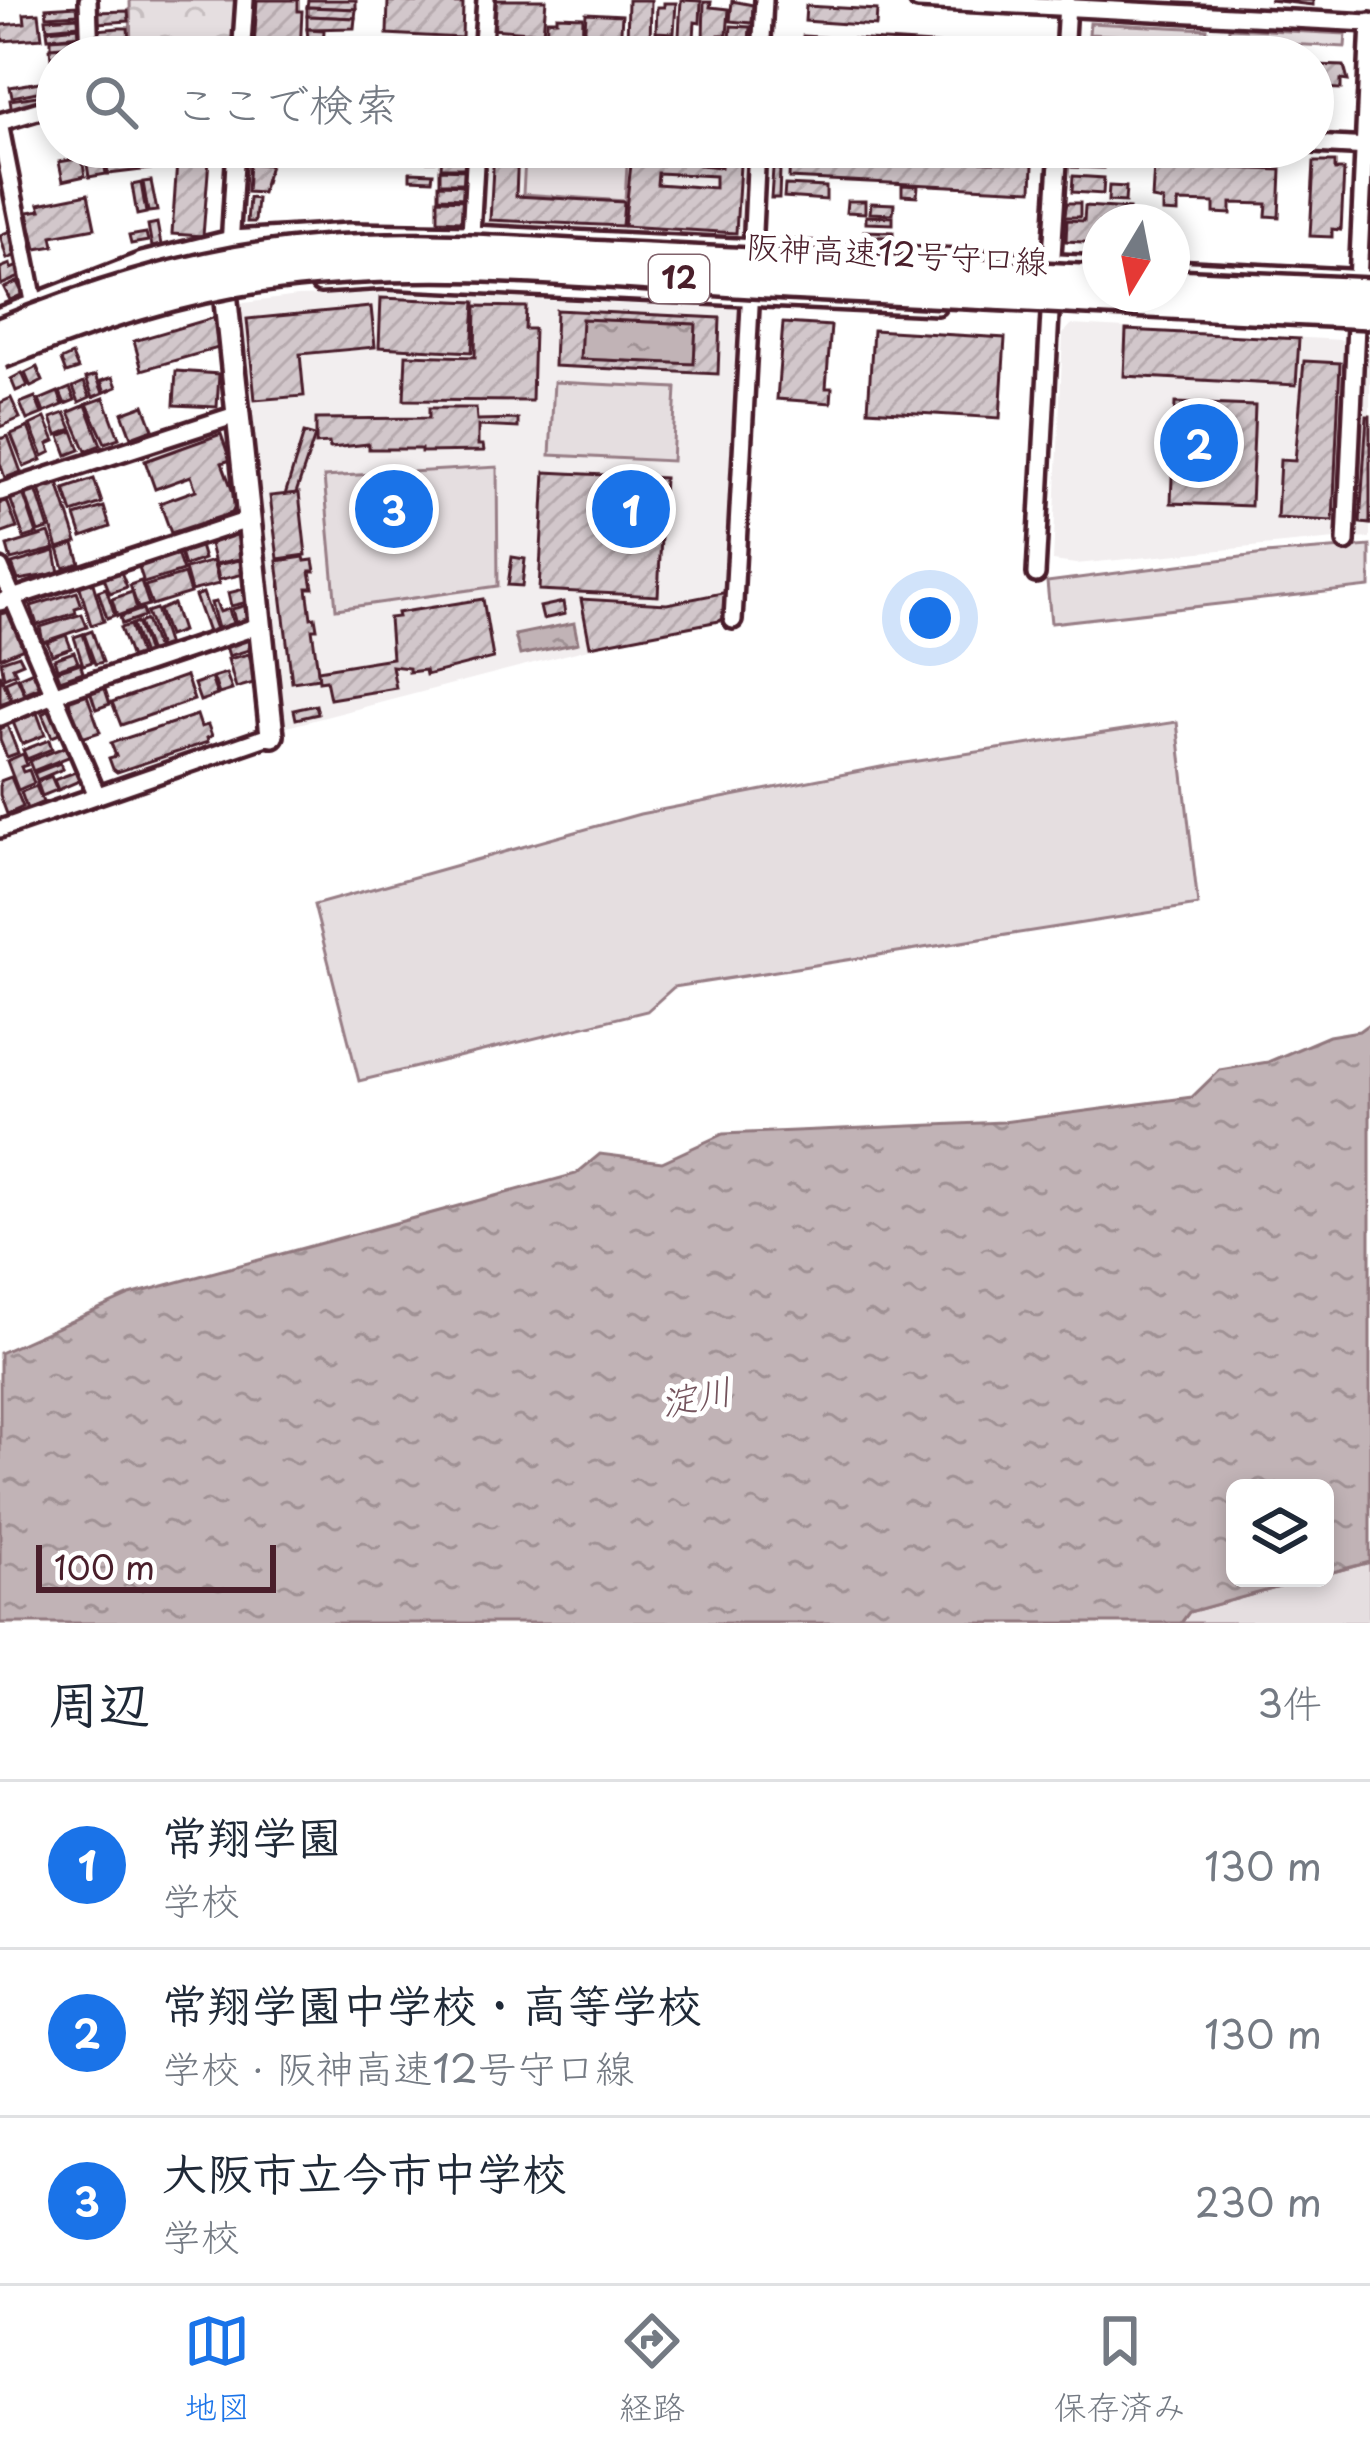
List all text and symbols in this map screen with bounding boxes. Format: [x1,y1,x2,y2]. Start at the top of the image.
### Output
search box [36,36,1334,168]
text: ここで検索 [174,68,399,136]
icon: search [78,69,144,135]
north arrow [1082,204,1190,312]
street label: 阪神高速12号守口線 [745,219,1049,285]
road number: 12 [649,255,709,303]
pin: 2 [1160,398,1238,488]
pin: 3 [355,464,433,554]
pin: 1 [592,464,670,554]
your location [900,588,960,648]
water label: 淀川 [655,1362,736,1428]
map controls [1226,1479,1334,1587]
button: layers [1226,1479,1334,1587]
scale bar [36,1539,276,1592]
text: 100 m [54,1541,155,1591]
text: 周辺 [48,1663,150,1740]
text: 3件 [1257,1672,1322,1731]
text: 常翔学園 [162,1801,342,1869]
text: 1 [78,1835,96,1894]
text: 130 m [1204,1835,1322,1894]
text: 学校 [162,1869,240,1928]
text: 常翔学園中学校・高等学校 [162,1969,702,2037]
text: 2 [73,2003,101,2062]
text: 130 m [1204,2003,1322,2062]
text: 学校 · 阪神高速12号守口線 [162,2037,634,2096]
text: 大阪市立今市中学校 [162,2137,567,2205]
text: 3 [74,2171,100,2230]
text: 230 m [1195,2171,1322,2230]
text: 学校 [162,2205,240,2264]
tab: 地図 [184,2308,250,2430]
tab: 経路 [619,2308,685,2430]
tab: 保存済み [1054,2308,1186,2430]

